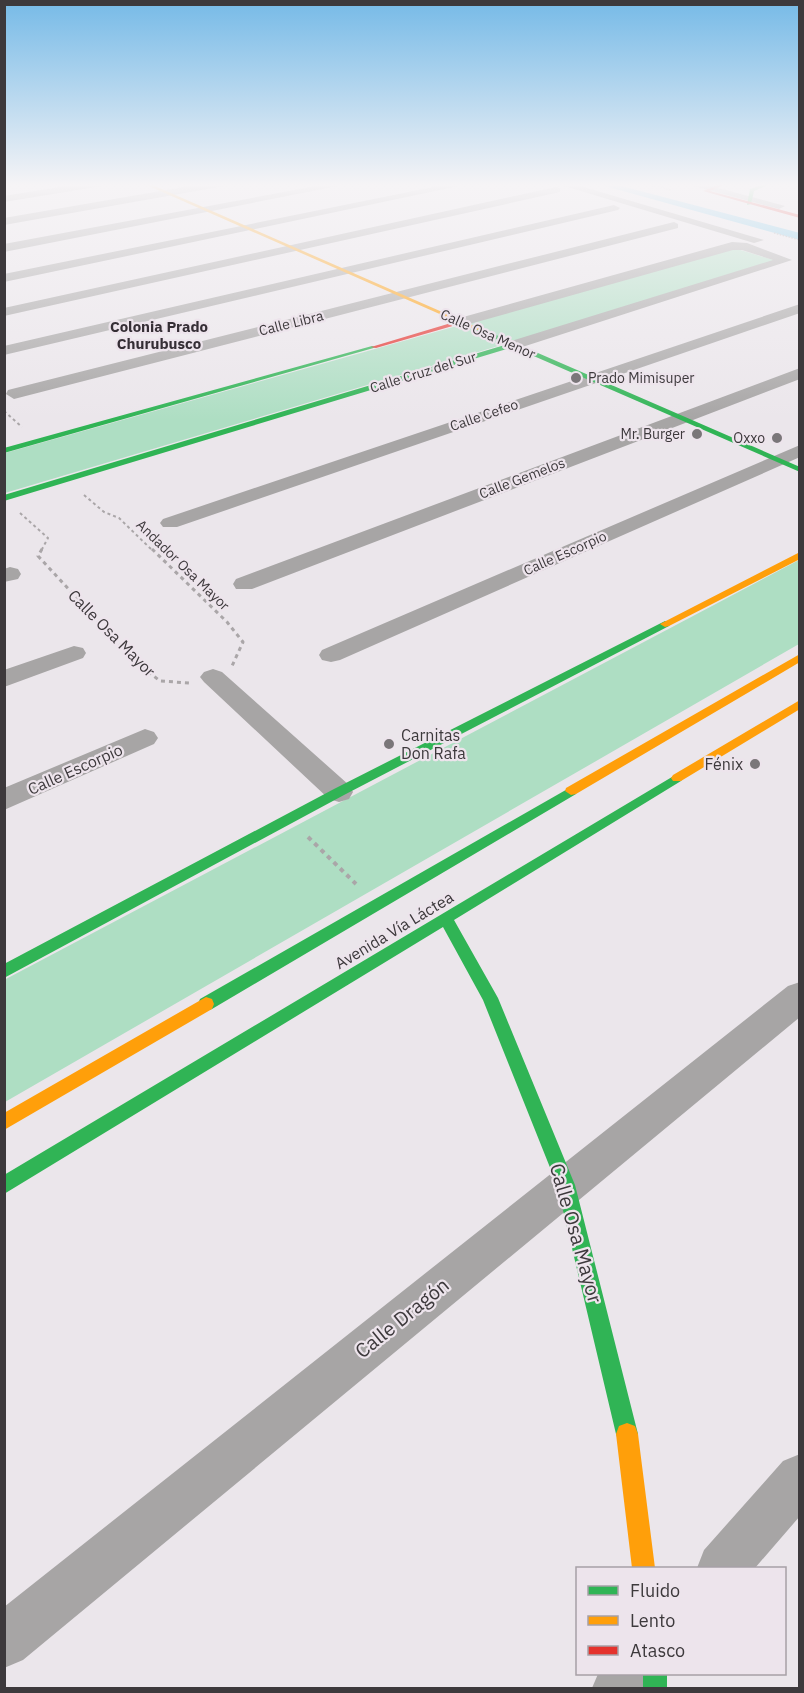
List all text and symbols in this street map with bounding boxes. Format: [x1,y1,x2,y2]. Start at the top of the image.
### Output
street label: Calle Osa Menor [438,305,538,363]
street label: Calle Libra [257,306,326,340]
district label: Colonia Prado Churubusco [110,317,208,353]
street label: Calle Cruz del Sur [368,347,478,397]
place label: Prado Mimisuper [588,369,694,387]
marker: Prado Mimisuper [569,371,583,385]
street label: Calle Cefeo [447,395,521,435]
place label: Mr. Burger [620,425,685,443]
marker: Mr. Burger [690,427,704,441]
place label: Oxxo [733,429,765,447]
marker: Oxxo [770,431,784,445]
street label: Calle Gemelos [477,453,568,503]
street label: Andador Osa Mayor [132,516,234,614]
street label: Calle Escorpio [521,527,609,579]
street label: Calle Osa Mayor [64,585,160,681]
place label: Carnitas Don Rafa [401,725,466,763]
marker: Carnitas Don Rafa [382,737,396,751]
street label: Calle Escorpio [24,739,126,799]
place label: Fénix [704,754,743,774]
marker: Fénix [748,757,762,771]
street label: Avenida Vía Láctea [331,887,457,973]
street label: Calle Osa Mayor [544,1160,609,1306]
street label: Calle Dragón [349,1271,454,1364]
legend [576,1567,786,1675]
text: Fluido [630,1579,680,1602]
text: Lento [630,1609,675,1632]
text: Atasco [630,1639,685,1662]

